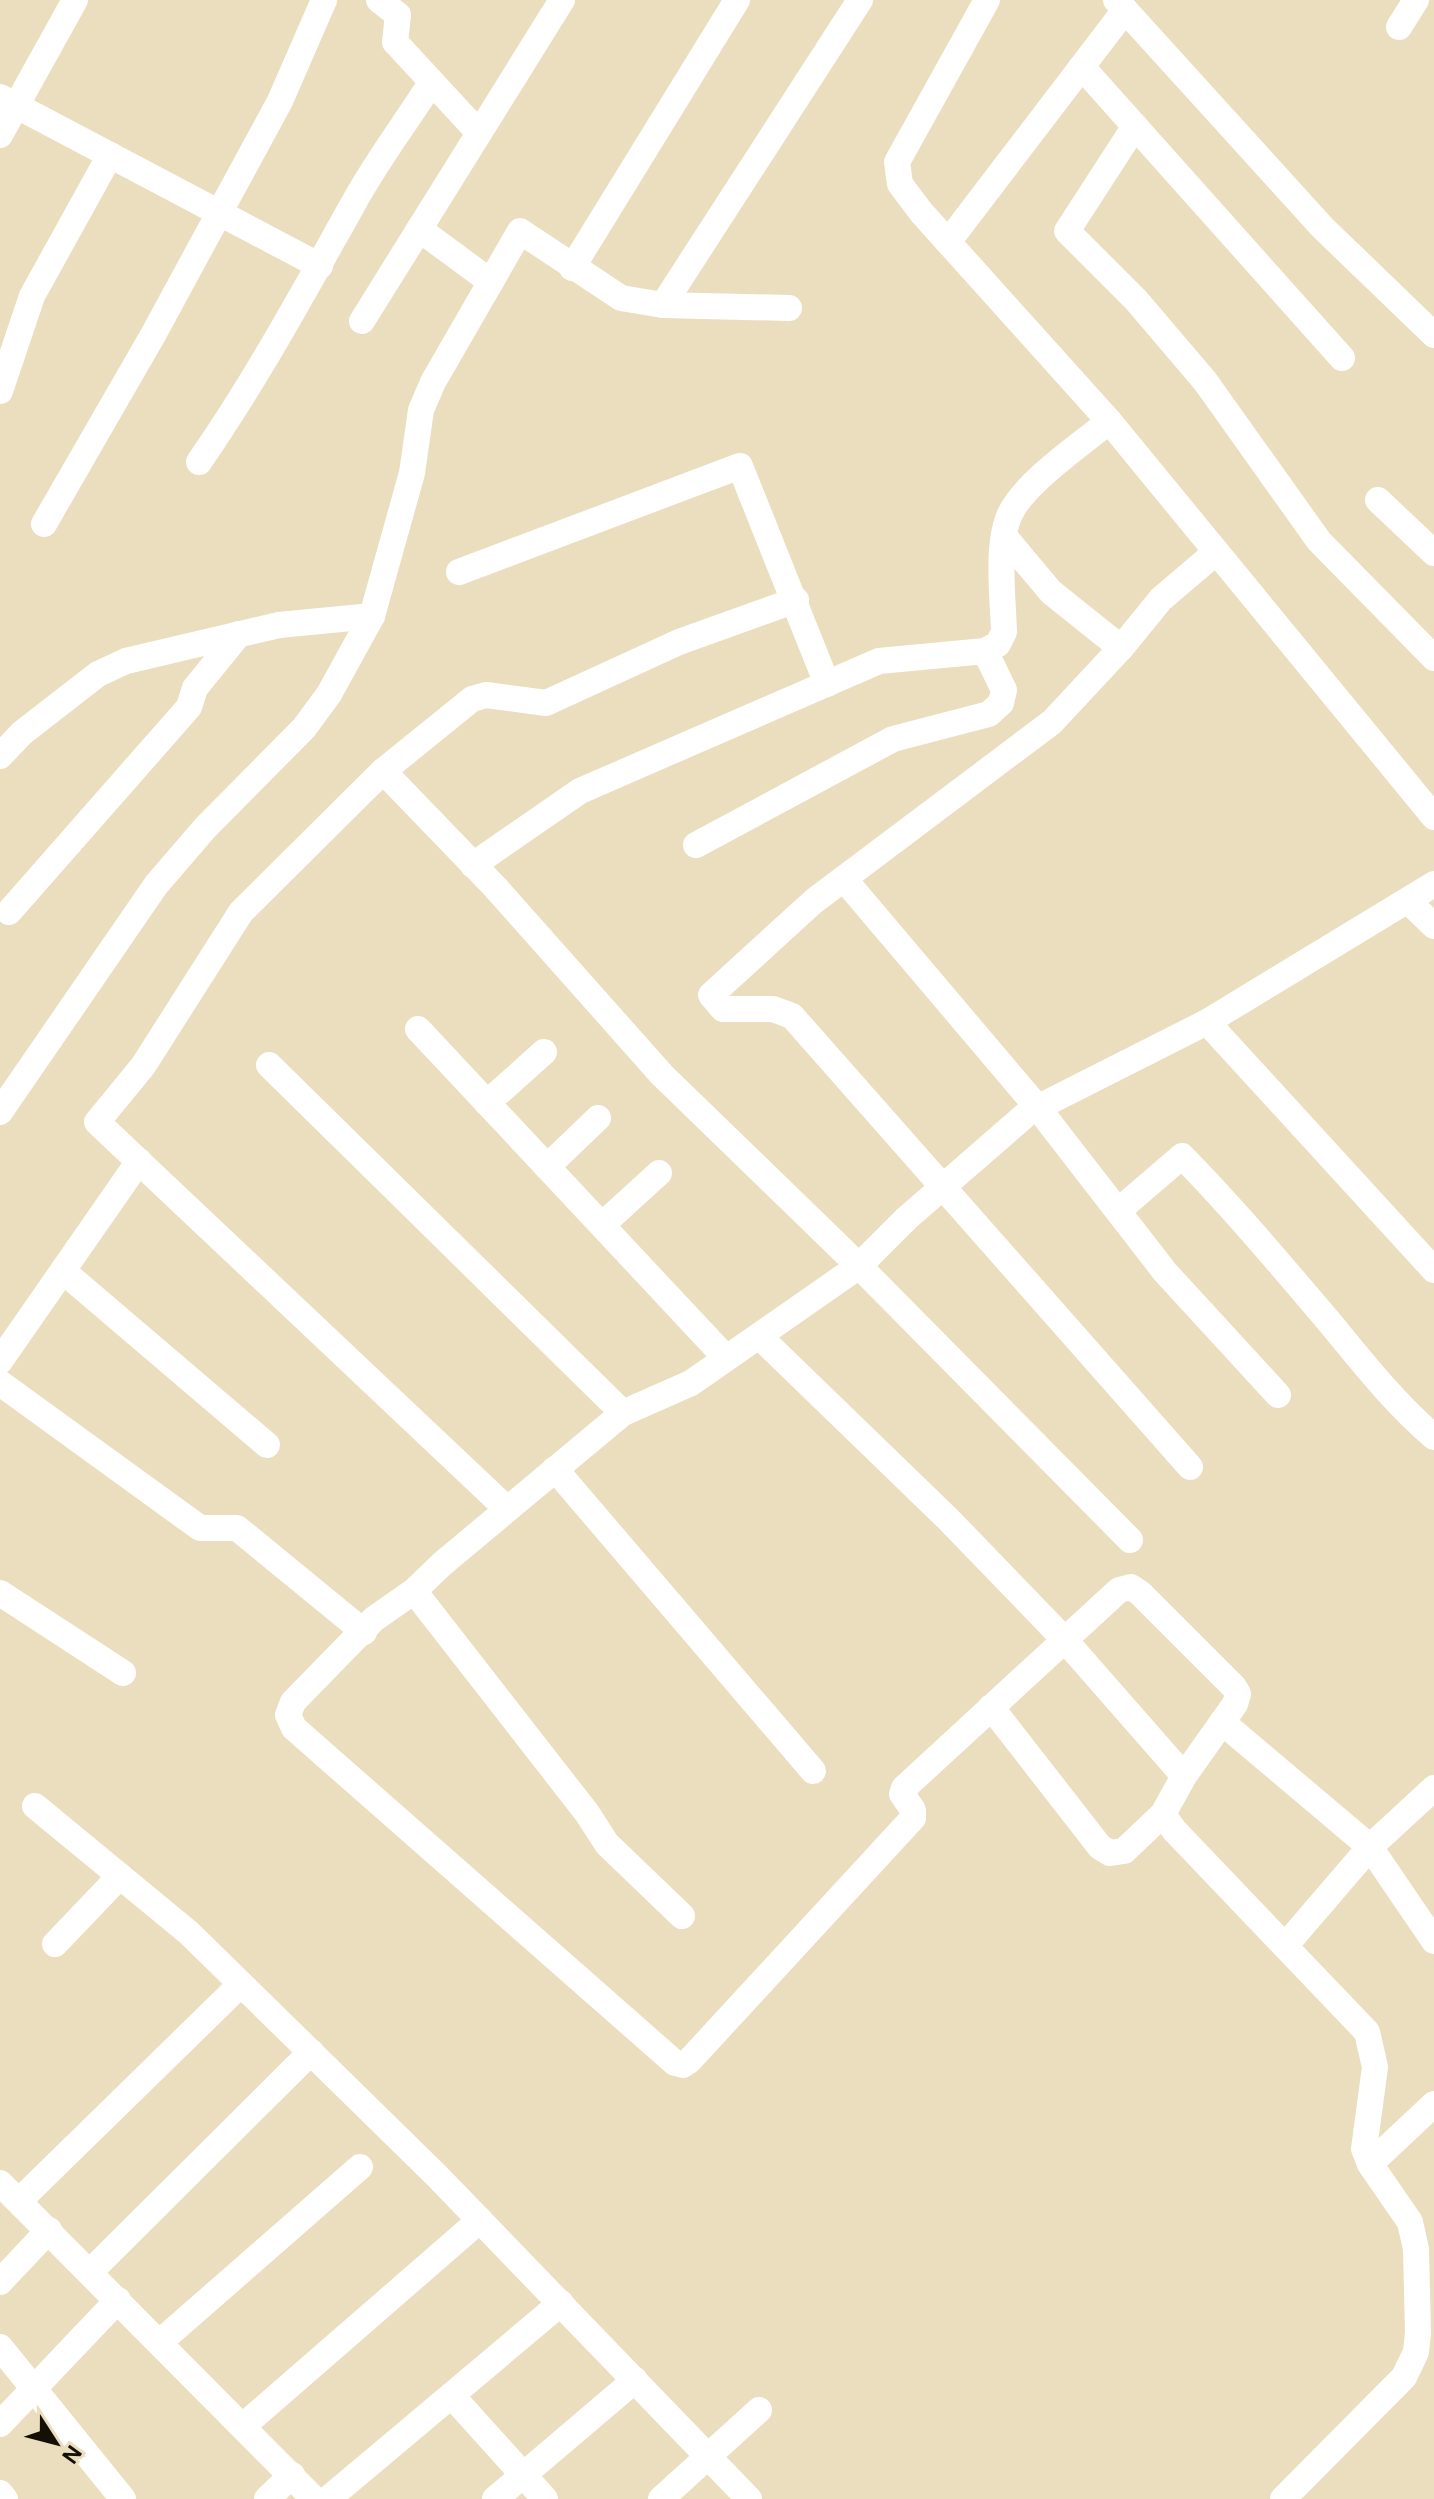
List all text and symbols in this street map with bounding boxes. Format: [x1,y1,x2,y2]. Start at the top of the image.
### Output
north arrow [16,2403,96,2483]
text: N [55,2439,88,2469]

